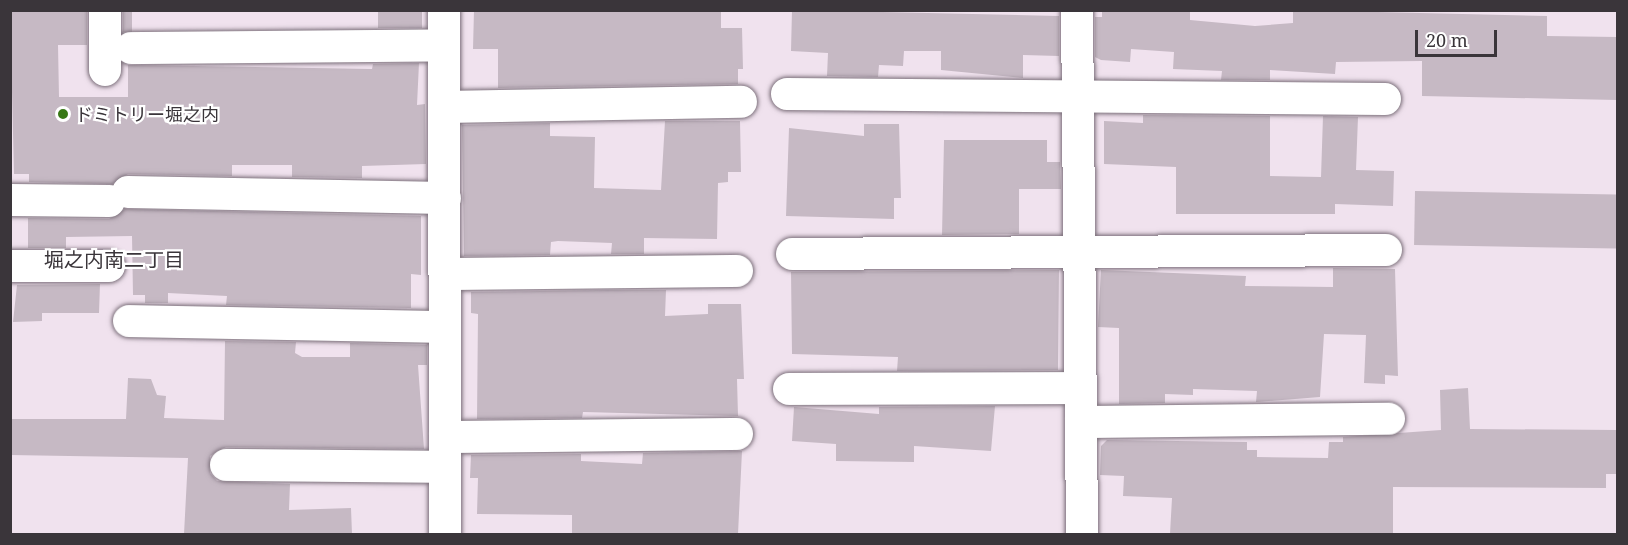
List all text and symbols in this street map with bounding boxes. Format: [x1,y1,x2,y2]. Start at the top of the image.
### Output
scale bar [1418,18,1500,56]
text: 20 m [1426,28,1468,52]
place label: ドミトリー堀之内 [75,103,219,125]
marker: ドミトリー堀之内 [56,107,70,121]
district label: 堀之内南二丁目 [44,247,184,271]

